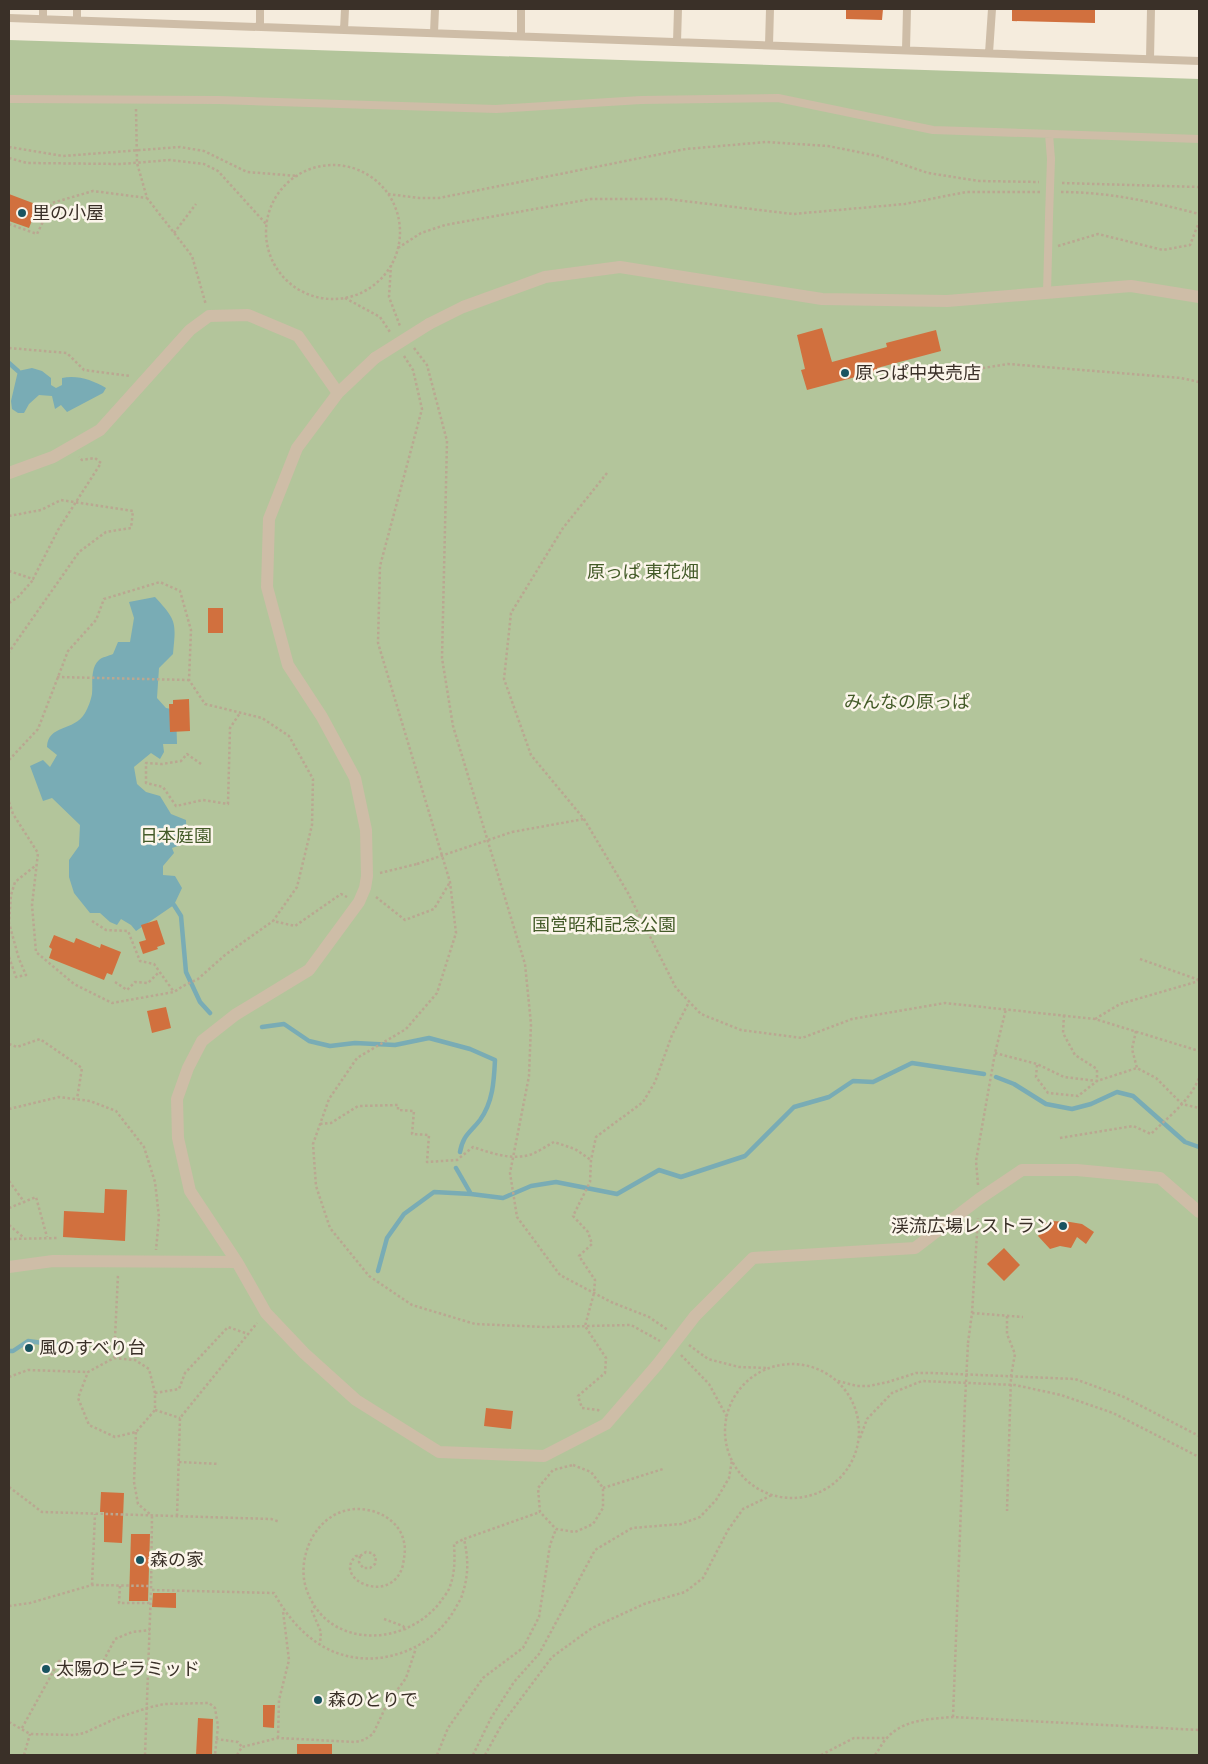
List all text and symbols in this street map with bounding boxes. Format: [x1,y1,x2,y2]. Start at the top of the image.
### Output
place label: 里の小屋 [32,201,104,224]
marker: 里の小屋 [16,207,28,219]
place label: 原っぱ中央売店 [855,361,981,384]
marker: 原っぱ中央売店 [839,367,851,379]
park label: 原っぱ 東花畑 [587,560,699,583]
park label: みんなの原っぱ [844,690,970,713]
park label: 日本庭園 [140,824,212,847]
park label: 国営昭和記念公園 [532,913,676,936]
place label: 渓流広場レストラン [891,1214,1053,1237]
marker: 渓流広場レストラン [1057,1220,1069,1232]
place label: 風のすべり台 [39,1336,146,1359]
marker: 風のすべり台 [23,1342,35,1354]
place label: 森の家 [150,1548,204,1571]
marker: 森の家 [134,1554,146,1566]
place label: 太陽のピラミッド [56,1657,200,1680]
marker: 太陽のピラミッド [40,1663,52,1675]
place label: 森のとりで [328,1688,418,1711]
marker: 森のとりで [312,1694,324,1706]

